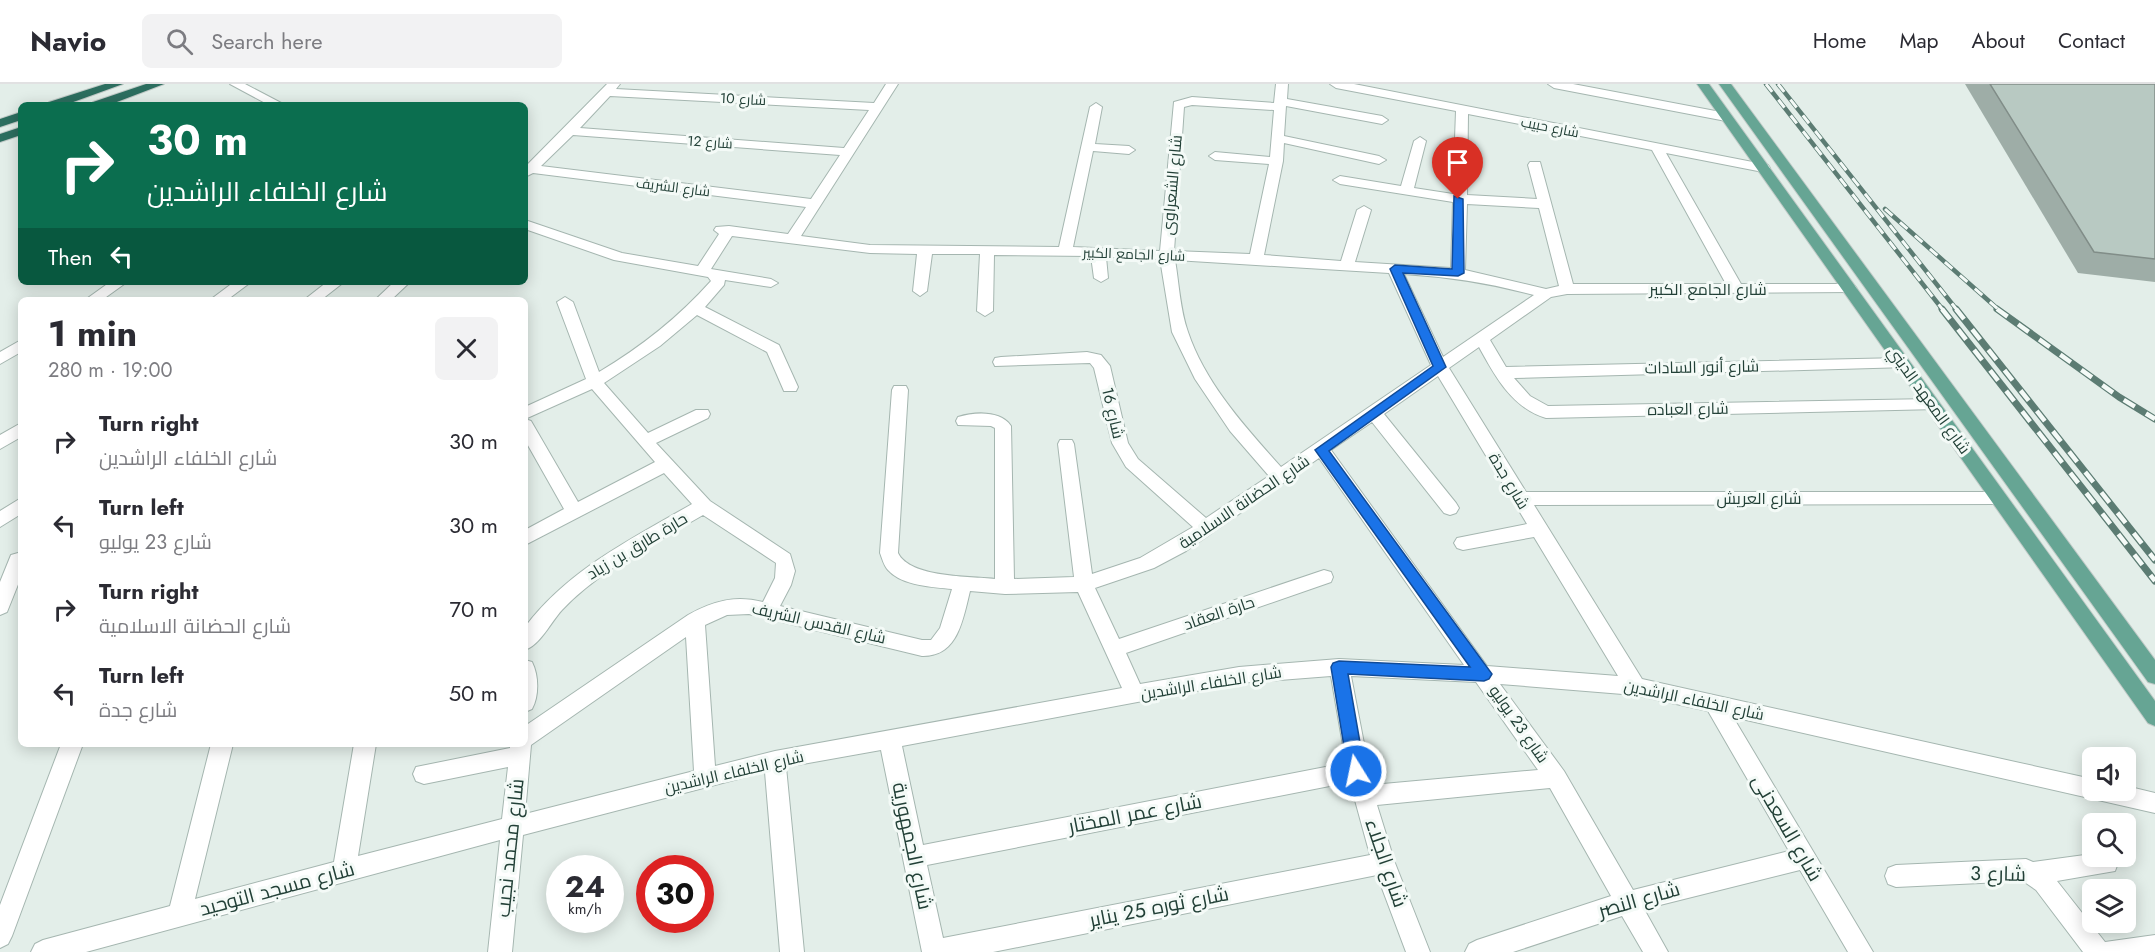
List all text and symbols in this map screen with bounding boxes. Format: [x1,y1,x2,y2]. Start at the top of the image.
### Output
search box [142,14,562,68]
text: Navio [30,21,106,62]
icon: search [163,25,196,58]
text: Search here [211,25,322,57]
text: Home [1813,26,1866,56]
text: Map [1899,26,1939,56]
text: About [1972,26,2025,56]
text: Contact [2058,26,2125,56]
street label: شارع 10 [719,88,767,110]
text: 30 m [147,110,248,171]
street label: شارع حبيب [1519,112,1581,142]
icon: right [48,126,126,204]
street label: شارع 12 [687,130,733,154]
street label: شارع الشعراوى [1156,134,1188,236]
pin [1432,137,1483,199]
icon: arrive [1441,146,1474,179]
text: شارع الخلفاء الراشدين [147,172,388,211]
street label: شارع الشريف [635,173,711,201]
icon: left [105,240,138,273]
text: Then [48,241,93,273]
street label: شارع الجامع الكبير [1081,242,1186,266]
street label: شارع الجامع الكبير [1648,278,1767,301]
text: 1 min [48,307,137,359]
button: close [435,317,498,380]
street label: شارع المعهد الديني [1880,341,1976,460]
street label: شارع أنور السادات [1645,355,1759,379]
text: 280 m · 19:00 [48,356,172,385]
street label: شارع 16 [1096,385,1130,441]
street label: شارع العباده [1647,397,1729,421]
text: Turn right [99,407,199,439]
icon: right [48,425,81,458]
text: 30 m [449,425,498,457]
text: شارع الخلفاء الراشدين [99,444,277,473]
street label: شارع جدة [1483,448,1535,514]
street label: شارع الحضانة الاسلامية [1174,450,1314,554]
street label: شارع العريش [1717,487,1801,510]
text: Turn left [99,491,184,523]
street label: حارة طارق بن زياد [582,507,692,585]
icon: left [48,509,81,542]
text: 30 m [449,509,498,541]
text: شارع 23 يوليو [99,528,212,557]
text: Turn right [99,575,199,607]
street label: حارة العقاد [1181,590,1257,636]
icon: right [48,593,81,626]
text: 70 m [449,593,498,625]
street label: شارع القدس الشريف [750,596,888,650]
text: شارع الحضانة الاسلامية [99,612,291,641]
text: Turn left [99,659,184,691]
street label: شارع الخلفاء الراشدين [1139,660,1283,706]
street label: شارع الخلفاء الراشدين [1622,674,1766,726]
icon: left [48,677,81,710]
text: 50 m [449,677,498,709]
street label: شارع 23 يوليو [1484,680,1554,768]
text: شارع جدة [99,696,177,725]
position arrow [1324,739,1388,803]
street label: شارع الخلفاء الراشدين [662,745,806,799]
map controls [2082,747,2136,933]
button: sound [2082,747,2136,801]
street label: شارع السعدنى [1745,769,1829,887]
street label: شارع محمد نجيب [488,777,532,919]
street label: شارع الجمهورية [884,780,940,912]
street label: شارع عمر المختار [1065,787,1204,841]
button: search [2082,813,2136,867]
street label: شارع الجلاء [1357,815,1415,911]
street label: شارع مسجد التوحيد [196,854,358,924]
speed limit sign: 30 [636,855,714,933]
street label: شارع 3 [1970,859,2026,889]
text: 24 [565,865,605,908]
street label: شارع النصر [1594,875,1683,926]
street label: شارع ثوره 25 يناير [1086,879,1231,935]
button: layers [2082,879,2136,933]
text: km/h [568,898,602,920]

